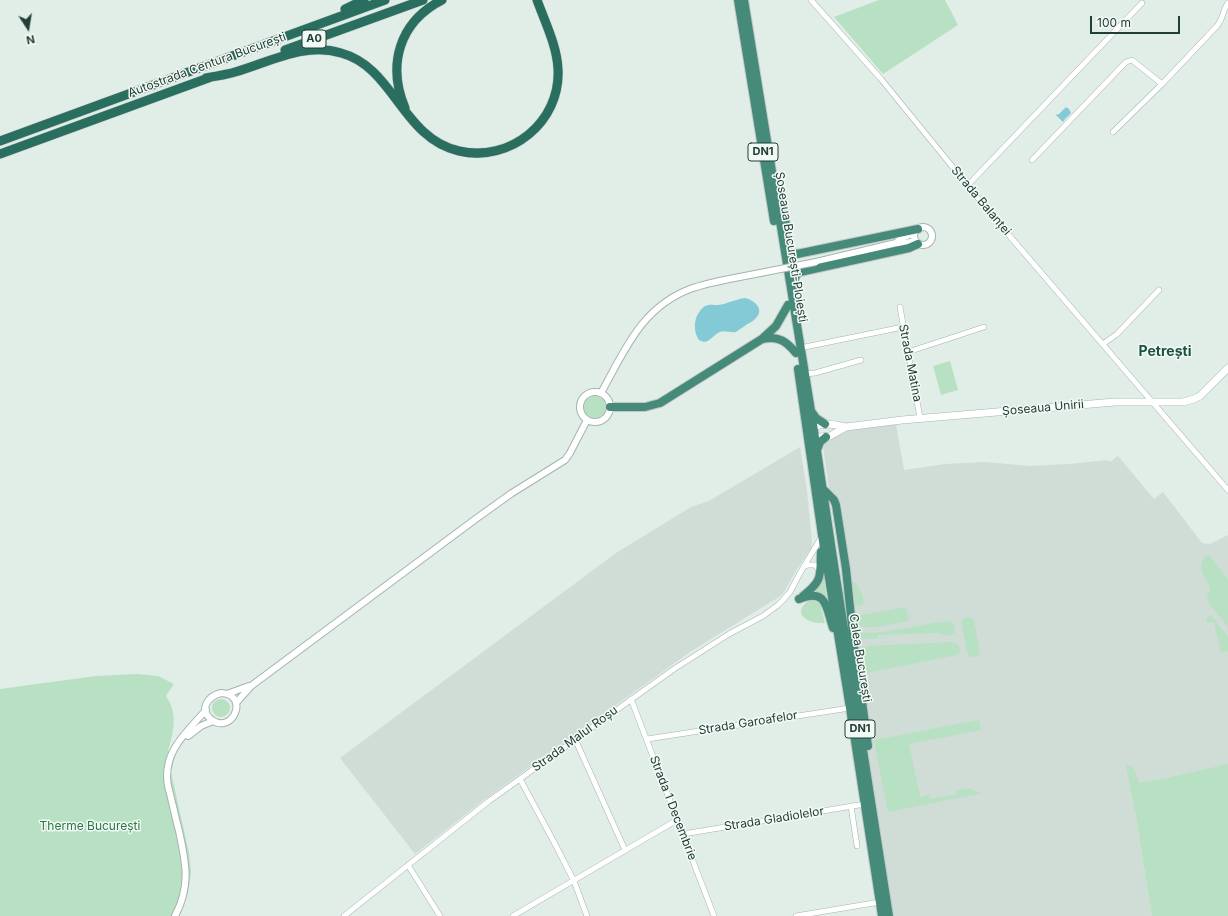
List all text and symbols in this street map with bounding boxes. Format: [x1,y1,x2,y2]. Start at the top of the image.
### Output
north arrow [8,8,48,48]
scale bar [1092,8,1182,34]
text: 100 m [1097,15,1131,30]
street label: Autostrada Centura București [126,30,288,100]
road number: A0 [302,30,326,48]
text: N [25,32,36,47]
road number: DN1 [748,143,778,161]
street label: Strada Balanței [948,164,1014,238]
street label: Șoseaua București-Ploiești [772,171,810,323]
street label: Strada Matina [895,323,925,403]
district label: Petrești [1139,344,1191,360]
street label: Șoseaua Unirii [1002,397,1084,419]
street label: Calea București [846,613,874,703]
street label: Strada Malul Roșu [529,703,621,775]
street label: Strada Garoafelor [697,708,799,738]
road number: DN1 [845,720,875,738]
street label: Strada 1 Decembrie [646,754,700,862]
street label: Strada Gladiolelor [723,804,825,834]
park label: Therme București [40,819,140,833]

